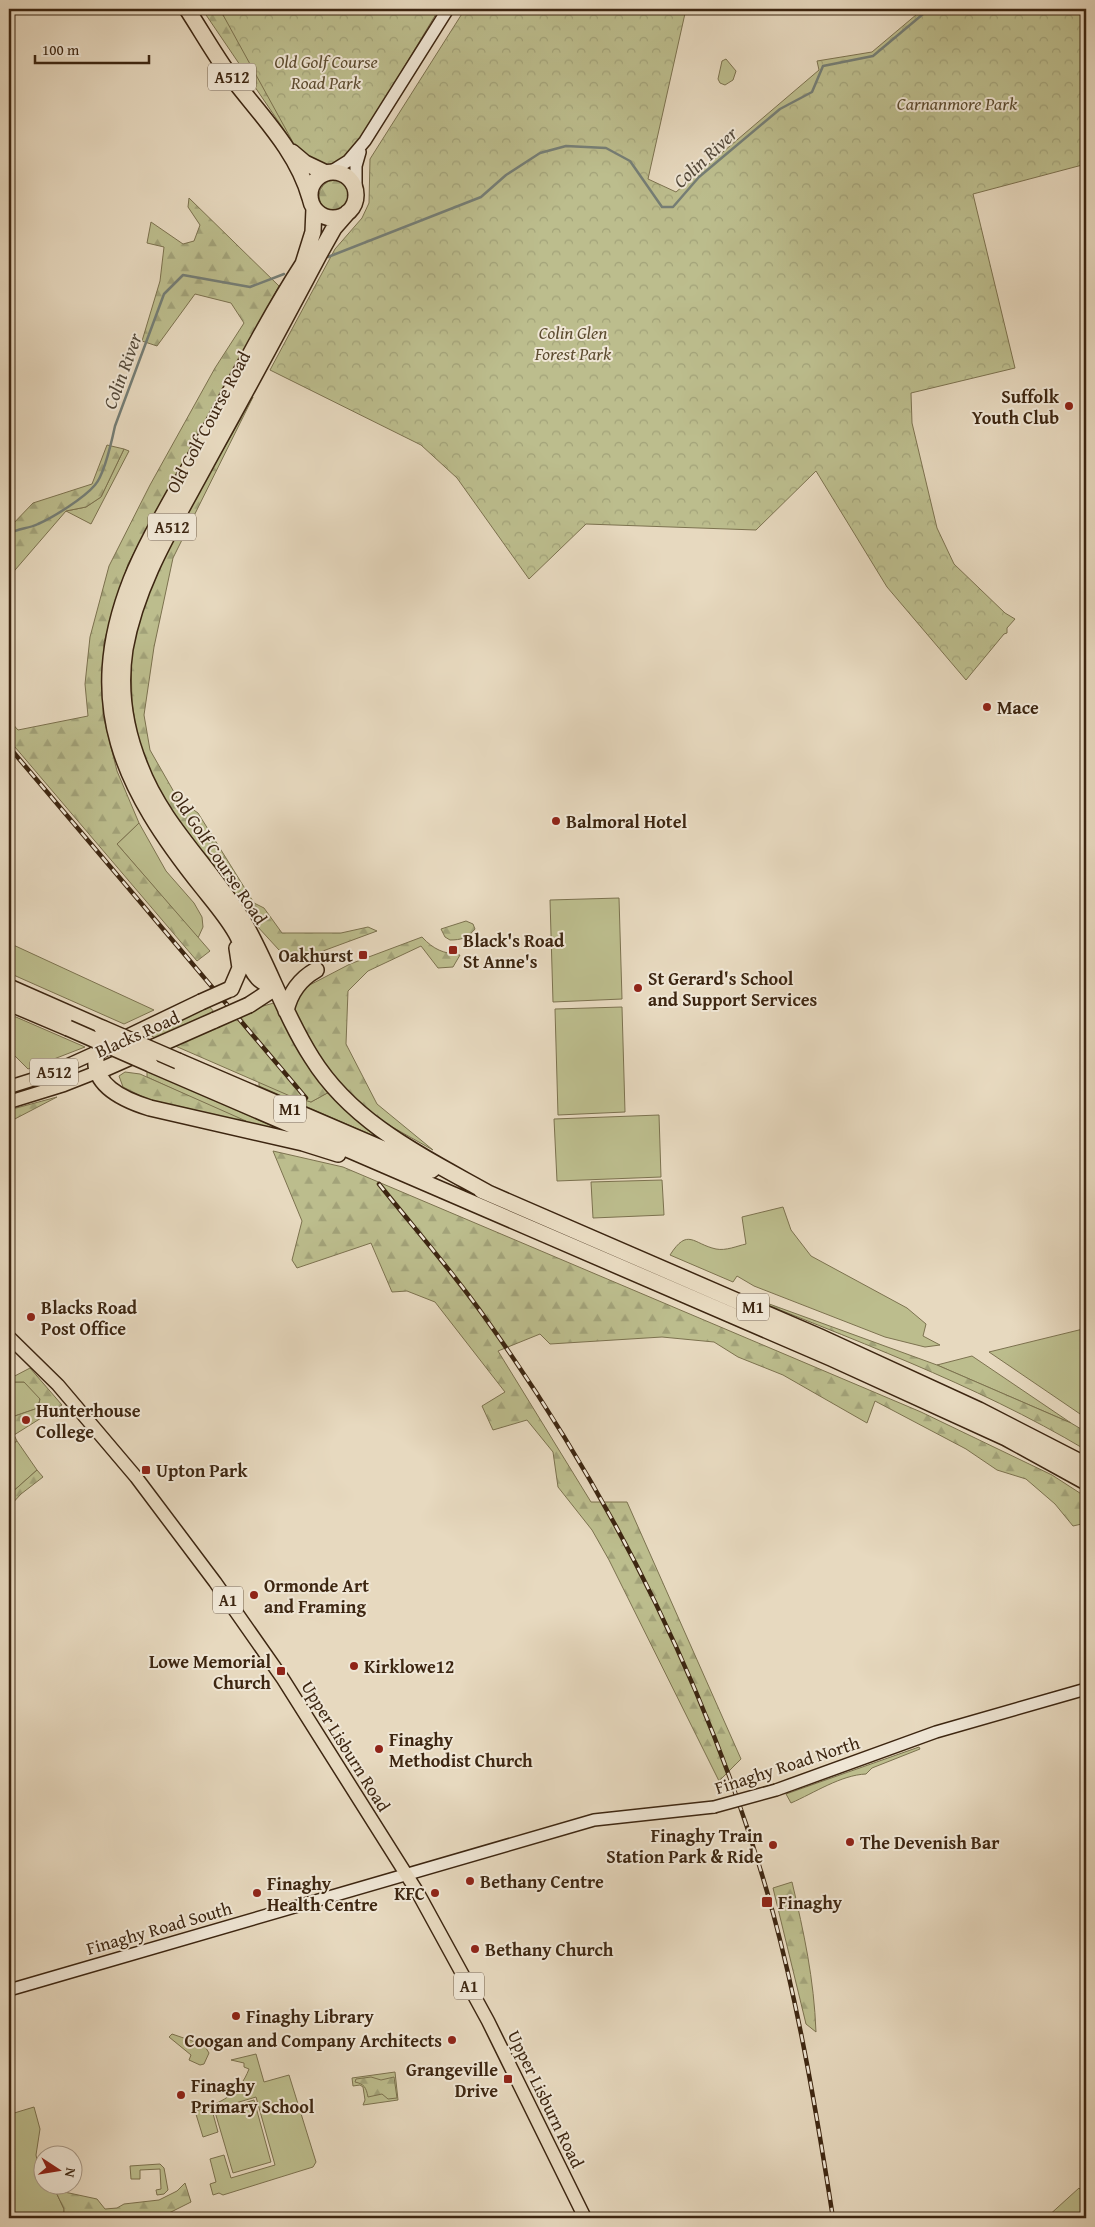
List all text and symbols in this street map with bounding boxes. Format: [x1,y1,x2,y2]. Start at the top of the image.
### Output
scale bar [35,32,149,64]
text: 100 m [42,39,80,60]
park label: Old Golf Course Road Park [274,48,378,96]
road number: A512 [208,64,256,90]
park label: Carnanmore Park [897,90,1018,117]
water label: Colin River [667,119,744,194]
park label: Colin Glen Forest Park [534,319,612,367]
water label: Colin River [95,328,149,413]
street label: Old Golf Course Road [159,346,257,498]
place label: Suffolk Youth Club [972,383,1060,431]
marker: Suffolk Youth Club [1063,400,1075,412]
road number: A512 [148,514,196,540]
place label: Mace [997,694,1039,721]
marker: Mace [981,701,993,713]
street label: Old Golf Course Road [164,784,274,930]
place label: Balmoral Hotel [566,808,688,835]
marker: Balmoral Hotel [550,815,562,827]
place label: Black's Road St Anne's [463,927,565,975]
place label: Oakhurst [278,942,353,969]
marker: Black's Road St Anne's [447,944,459,956]
marker: Oakhurst [357,949,369,961]
place label: St Gerard's School and Support Services [648,965,818,1013]
marker: St Gerard's School and Support Services [632,982,644,994]
street label: Blacks Road [91,1003,184,1065]
road number: A512 [30,1058,78,1086]
road number: M1 [274,1096,306,1122]
place label: Blacks Road Post Office [41,1294,138,1342]
road number: M1 [737,1294,769,1320]
marker: Blacks Road Post Office [25,1311,37,1323]
place label: Hunterhouse College [36,1397,141,1445]
marker: Hunterhouse College [20,1414,32,1426]
place label: Upton Park [156,1457,248,1484]
marker: Upton Park [140,1464,152,1476]
place label: Ormonde Art and Framing [264,1572,369,1620]
road number: A1 [213,1586,243,1614]
marker: Ormonde Art and Framing [248,1589,260,1601]
place label: Lowe Memorial Church [149,1648,271,1696]
place label: Kirklowe12 [364,1653,454,1680]
marker: Kirklowe12 [348,1660,360,1672]
marker: Lowe Memorial Church [275,1665,287,1677]
street label: Upper Lisburn Road [295,1675,397,1817]
place label: Finaghy Methodist Church [389,1726,533,1774]
street label: Finaghy Road North [711,1729,863,1801]
marker: Finaghy Methodist Church [373,1743,385,1755]
place label: Finaghy Train Station Park & Ride [606,1822,763,1870]
place label: The Devenish Bar [860,1829,1000,1856]
marker: The Devenish Bar [844,1836,856,1848]
marker: Finaghy Train Station Park & Ride [767,1839,779,1851]
place label: Bethany Centre [480,1868,604,1895]
place label: Finaghy Health Centre [267,1870,378,1918]
marker: Bethany Centre [464,1875,476,1887]
place label: KFC [394,1880,425,1907]
marker: Finaghy Health Centre [251,1887,263,1899]
marker: KFC [429,1887,441,1899]
place label: Finaghy [778,1889,843,1916]
street label: Finaghy Road South [83,1894,235,1962]
marker: Finaghy [760,1895,774,1909]
place label: Bethany Church [485,1936,614,1963]
marker: Bethany Church [469,1943,481,1955]
road number: A1 [454,1972,484,2000]
place label: Finaghy Library [246,2003,374,2030]
marker: Finaghy Library [230,2010,242,2022]
street label: Upper Lisburn Road [501,2026,591,2173]
place label: Coogan and Company Architects [184,2027,442,2054]
marker: Coogan and Company Architects [446,2034,458,2046]
place label: Grangeville Drive [406,2056,498,2104]
place label: Finaghy Primary School [191,2072,315,2120]
marker: Grangeville Drive [502,2073,514,2085]
marker: Finaghy Primary School [175,2089,187,2101]
north arrow [32,2144,82,2194]
text: N [60,2166,81,2180]

